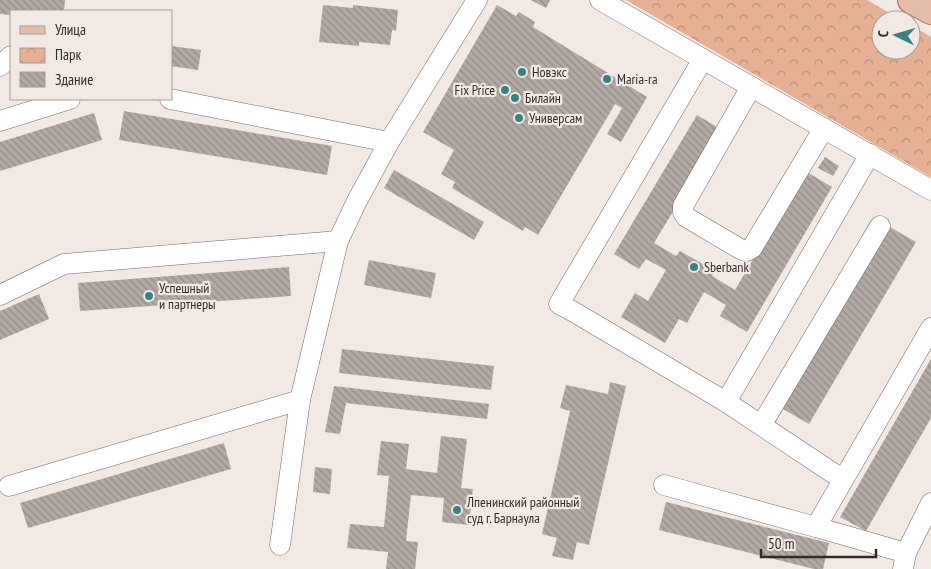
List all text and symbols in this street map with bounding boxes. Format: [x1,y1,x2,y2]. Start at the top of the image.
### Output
legend [10,10,172,100]
north arrow [871,10,921,60]
text: Улица [55,20,86,39]
text: С [874,29,892,38]
text: Парк [55,45,81,64]
place label: Новэкс [532,63,567,81]
marker: Новэкс [516,66,528,78]
text: Здание [55,70,93,89]
place label: Maria-ra [617,70,658,88]
marker: Maria-ra [601,73,613,85]
place label: Fix Price [454,81,495,99]
marker: Fix Price [499,84,511,96]
place label: Билайн [525,89,561,107]
marker: Билайн [509,92,521,104]
place label: Универсам [529,109,582,127]
marker: Универсам [513,112,525,124]
place label: Sberbank [704,258,750,276]
marker: Sberbank [688,261,700,273]
place label: Успешный и партнеры [159,279,216,313]
marker: Успешный и партнеры [143,290,155,302]
place label: Лпенинский районный суд г. Барнаула [466,493,580,527]
marker: Лпенинский районный суд г. Барнаула [451,504,463,516]
scale bar [761,526,876,558]
text: 50 m [768,534,794,553]

